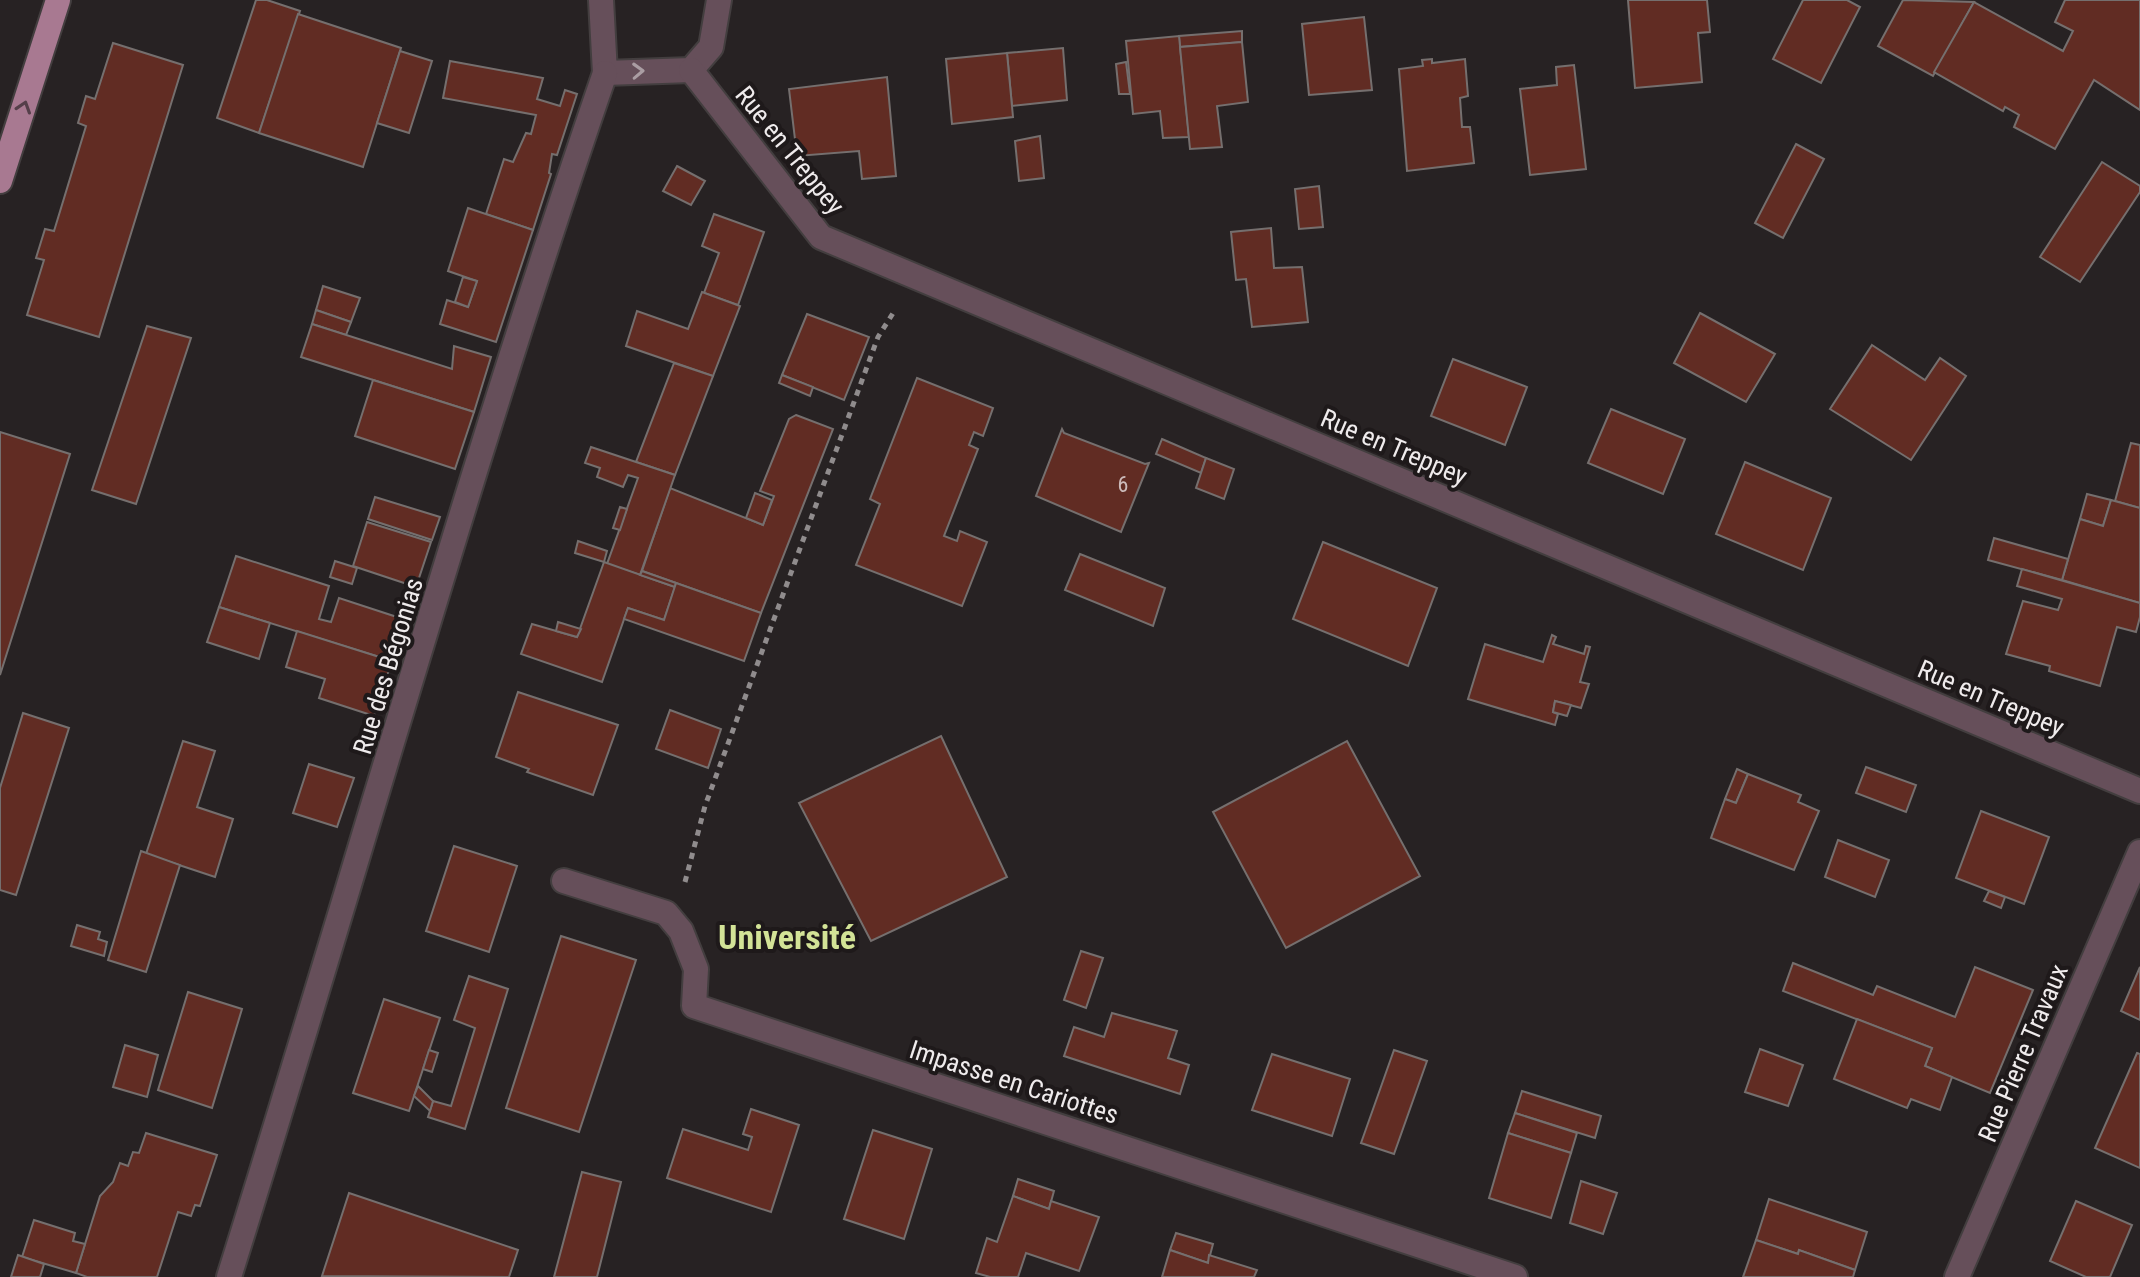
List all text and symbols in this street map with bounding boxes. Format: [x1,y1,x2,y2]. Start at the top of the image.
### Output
one-way arrow [632,63,645,80]
street label: Rue en Treppey [729,80,851,220]
one-way arrow [15,100,31,114]
street label: Rue en Treppey [1316,403,1472,491]
house number: 6 [1118,472,1128,497]
street label: Rue des Bégonias [347,574,429,758]
street label: Rue en Treppey [1913,654,2069,742]
district label: Université [718,917,856,957]
street label: Rue Pierre Travaux [1972,960,2074,1146]
street label: Impasse en Cariottes [906,1034,1122,1130]

